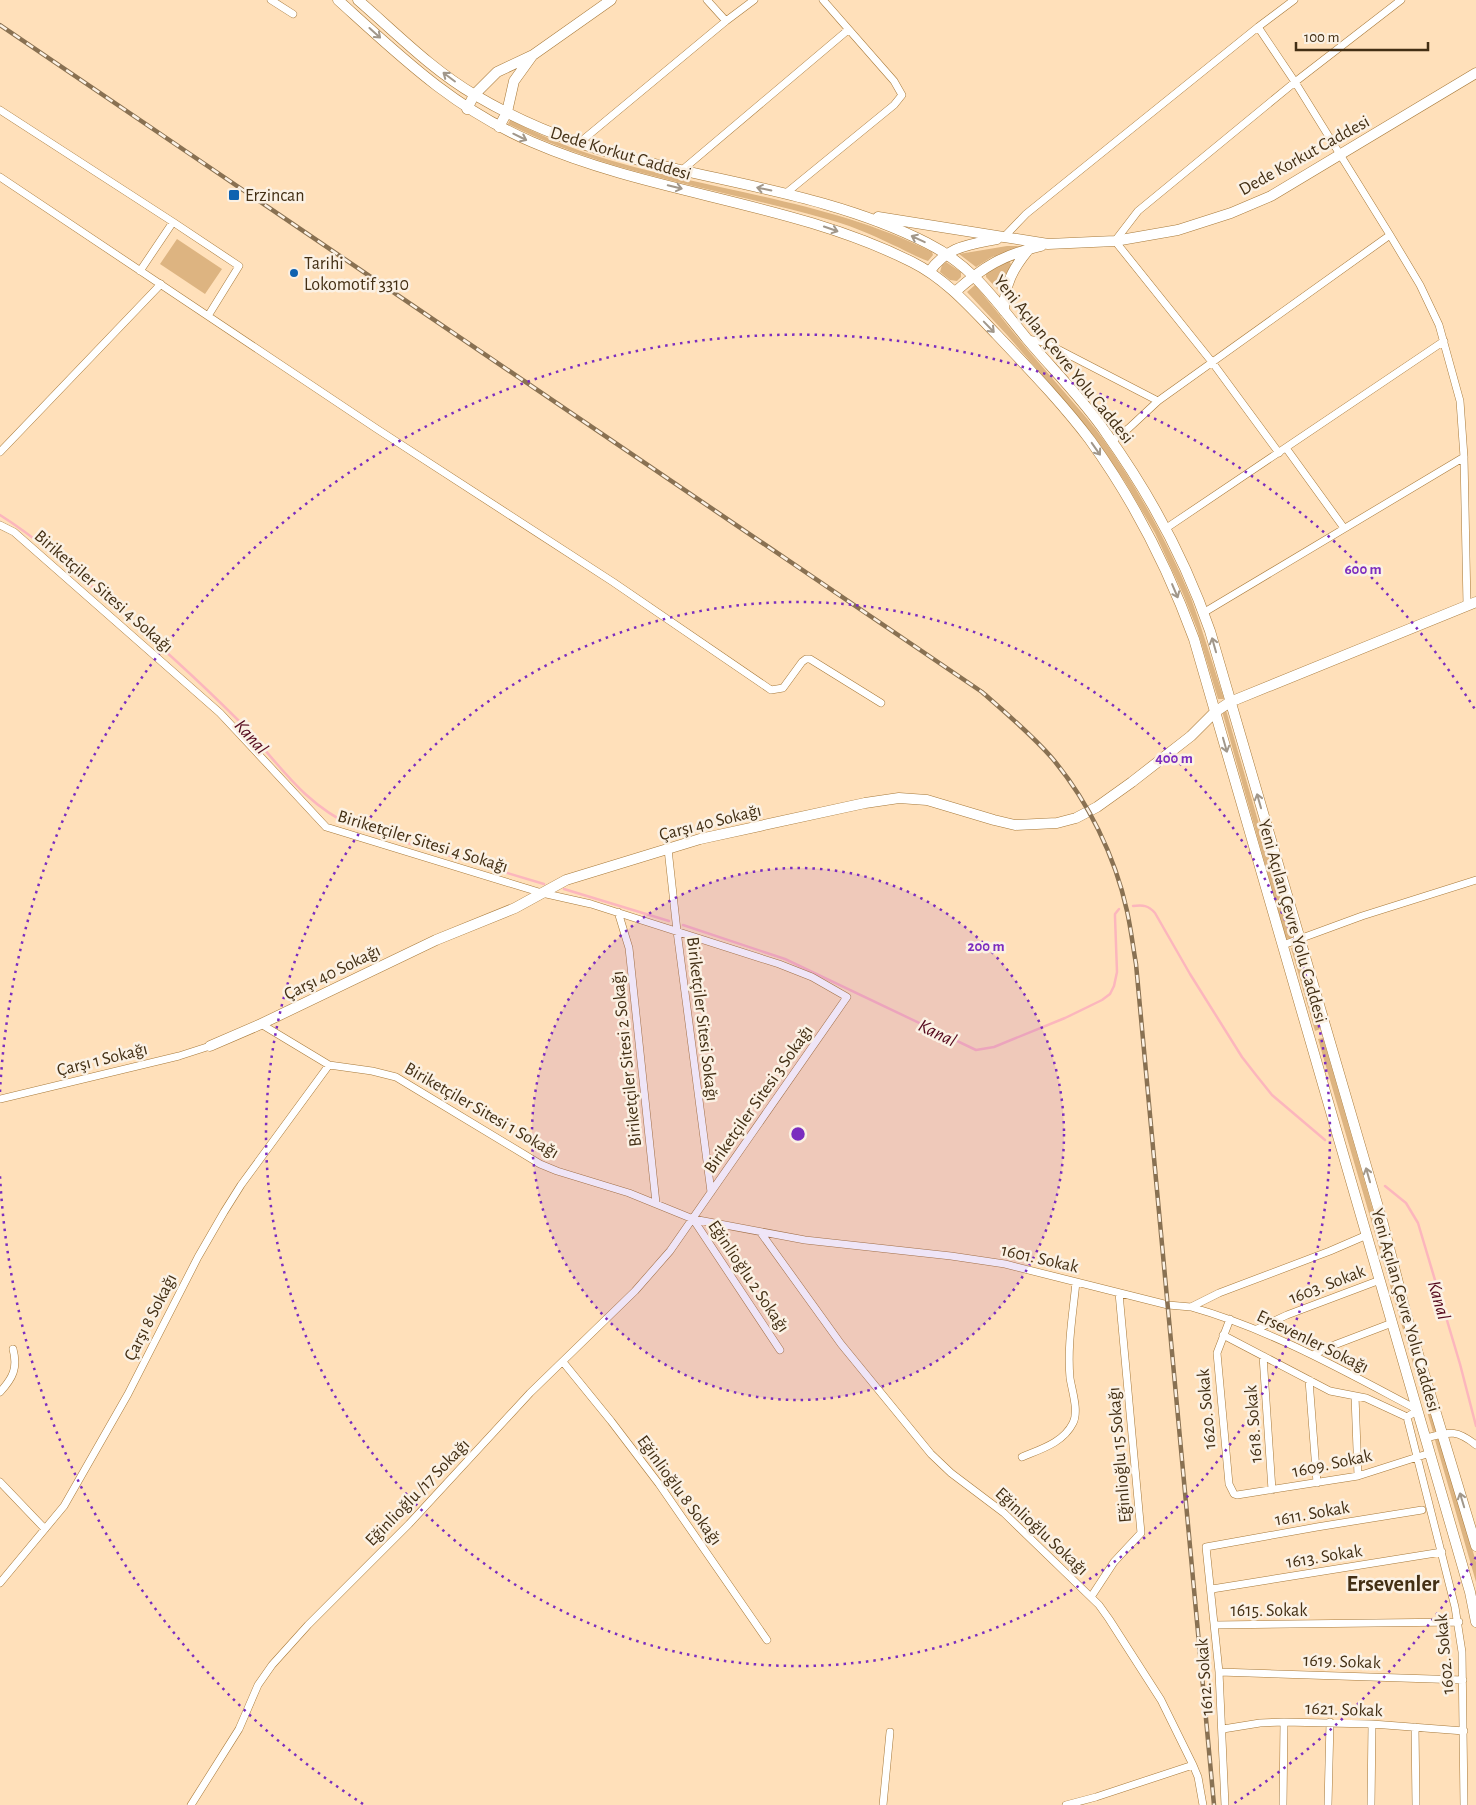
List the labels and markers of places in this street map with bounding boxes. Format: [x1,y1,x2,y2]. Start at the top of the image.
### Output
place label: Erzincan [245,187,305,205]
marker: Erzincan [227,188,241,202]
place label: Tarihi Lokomotif 3310 [304,255,409,294]
marker: Tarihi Lokomotif 3310 [288,267,300,279]
centre of rings [789,1125,807,1143]

